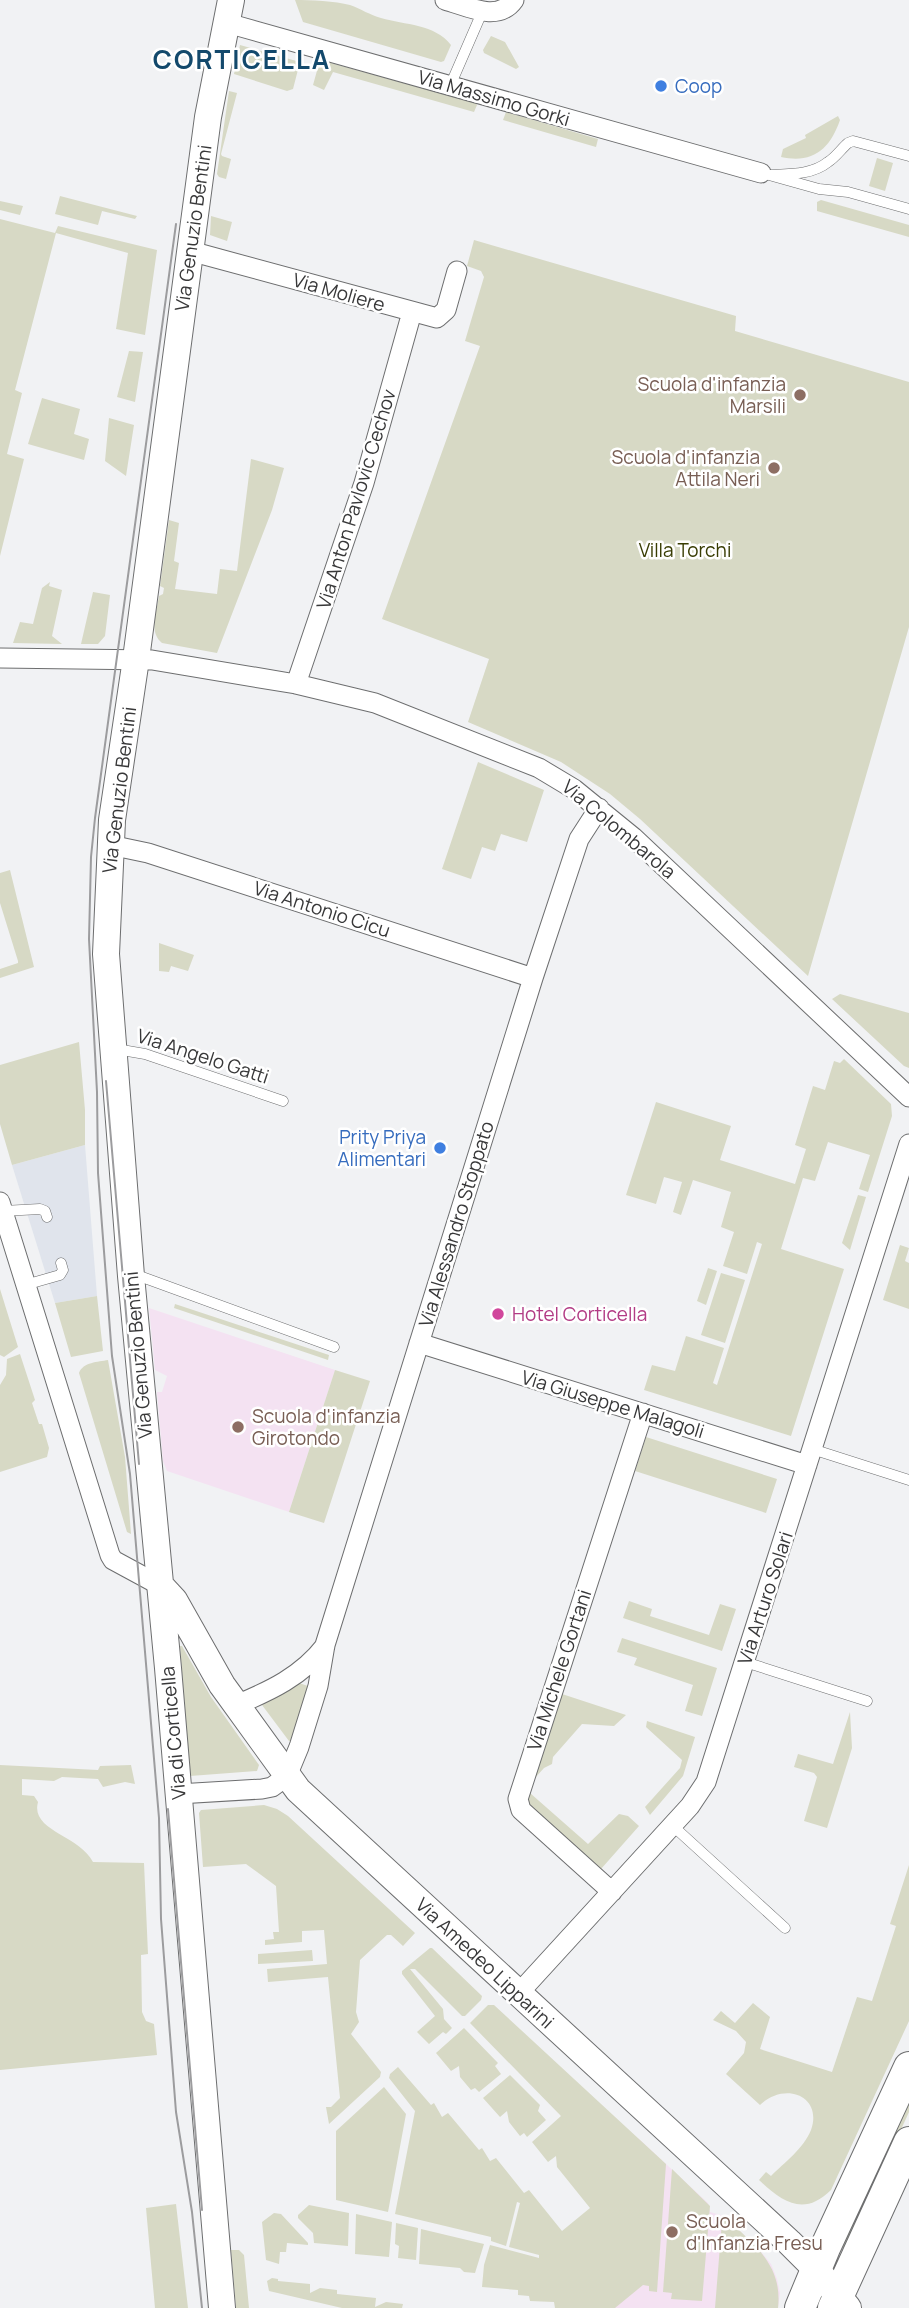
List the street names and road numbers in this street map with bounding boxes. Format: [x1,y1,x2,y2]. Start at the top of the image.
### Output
street label: Via Massimo Gorki [415,64,573,132]
street label: Via Genuzio Bentini [168,143,218,313]
street label: Via Moliere [290,266,388,318]
street label: Via Anton Pavlovic Cechov [310,386,402,612]
street label: Via Genuzio Bentini [96,705,142,875]
street label: Via Colombarola [557,774,681,884]
street label: Via Antonio Cicu [250,875,394,943]
street label: Via Angelo Gatti [134,1022,272,1090]
street label: Via Alessandro Stoppato [412,1118,500,1330]
street label: Via Genuzio Bentini [118,1270,158,1440]
street label: Via Giuseppe Malagoli [518,1364,708,1444]
street label: Via Arturo Solari [731,1528,799,1668]
street label: Via Michele Gortani [521,1586,597,1754]
street label: Via di Corticella [154,1665,192,1801]
street label: Via Amedeo Lipparini [410,1892,560,2034]

